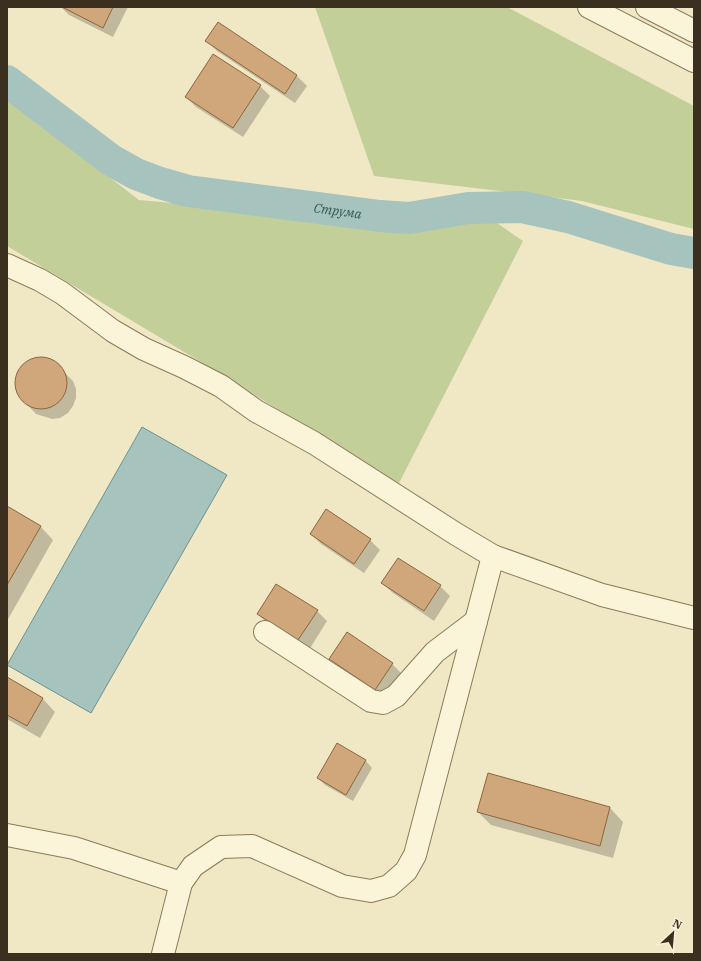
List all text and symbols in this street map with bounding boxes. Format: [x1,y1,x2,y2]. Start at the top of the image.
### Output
water label: Струма [313,199,363,222]
north arrow [653,913,693,953]
text: N [670,916,685,932]

